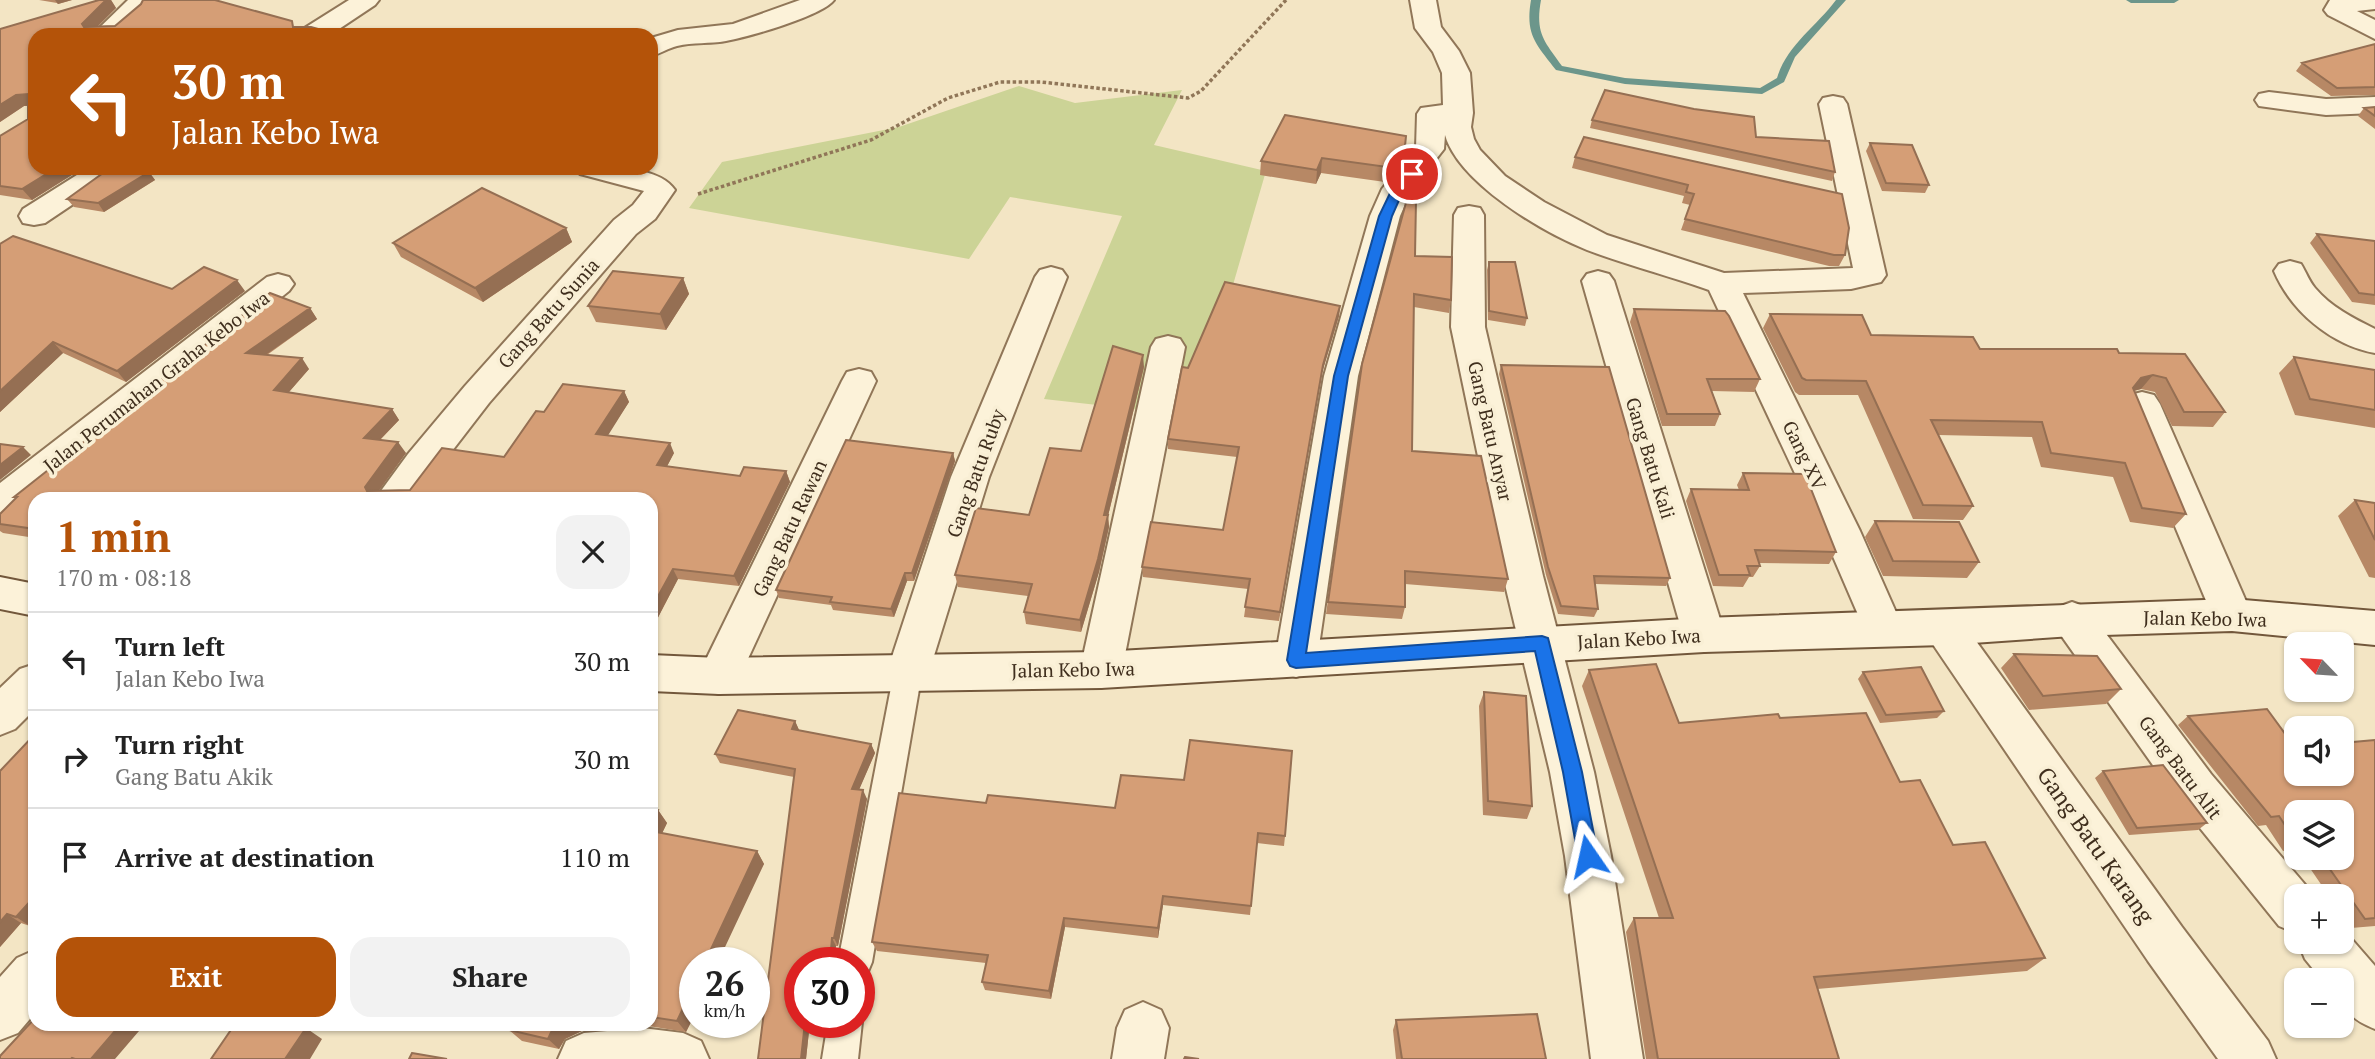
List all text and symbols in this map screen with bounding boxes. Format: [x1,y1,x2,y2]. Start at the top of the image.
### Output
text: 30 m [171,48,285,113]
icon: left [56,56,147,147]
text: Jalan Kebo Iwa [171,111,380,153]
pin [1382,144,1442,204]
icon: arrive [1393,155,1431,193]
street label: Gang Batu Sunia [492,252,604,373]
street label: Jalan Perumahan Graha Kebo Iwa [38,285,274,477]
street label: Gang Batu Anyar [1463,359,1519,504]
street label: Gang Batu Kali [1621,394,1681,522]
street label: Gang Batu Ruby [940,405,1010,541]
street label: Gang XV [1777,416,1833,494]
street label: Gang Batu Rawan [746,455,832,601]
text: 1 min [56,508,171,564]
button: close [556,515,630,589]
text: 170 m · 08:18 [56,562,191,593]
street label: Jalan Kebo Iwa [2143,604,2268,632]
street label: Jalan Kebo Iwa [1577,622,1702,654]
text: Turn left [115,629,225,663]
north arrow [2284,632,2354,702]
map controls [2284,632,2354,1038]
icon: left [56,642,94,680]
text: 30 m [574,644,630,678]
street label: Jalan Kebo Iwa [1011,655,1136,683]
text: Jalan Kebo Iwa [115,663,265,694]
street label: Gang Batu Alit [2134,710,2228,824]
button: sound [2284,716,2354,786]
text: Turn right [115,727,244,761]
icon: right [56,740,94,778]
text: 30 m [574,742,630,776]
text: Gang Batu Akik [115,761,273,792]
street label: Gang Batu Karang [2030,761,2162,930]
button: layers [2284,800,2354,870]
position arrow [1551,819,1625,893]
icon: arrive [56,838,94,876]
text: Arrive at destination [115,840,374,874]
text: 110 m [560,840,630,874]
button: + [2284,884,2354,954]
button: Exit [56,937,336,1017]
button: Share [350,937,630,1017]
speed limit sign: 30 [784,947,875,1038]
text: 26 [705,960,744,1006]
button: − [2284,968,2354,1038]
text: km/h [704,998,745,1022]

